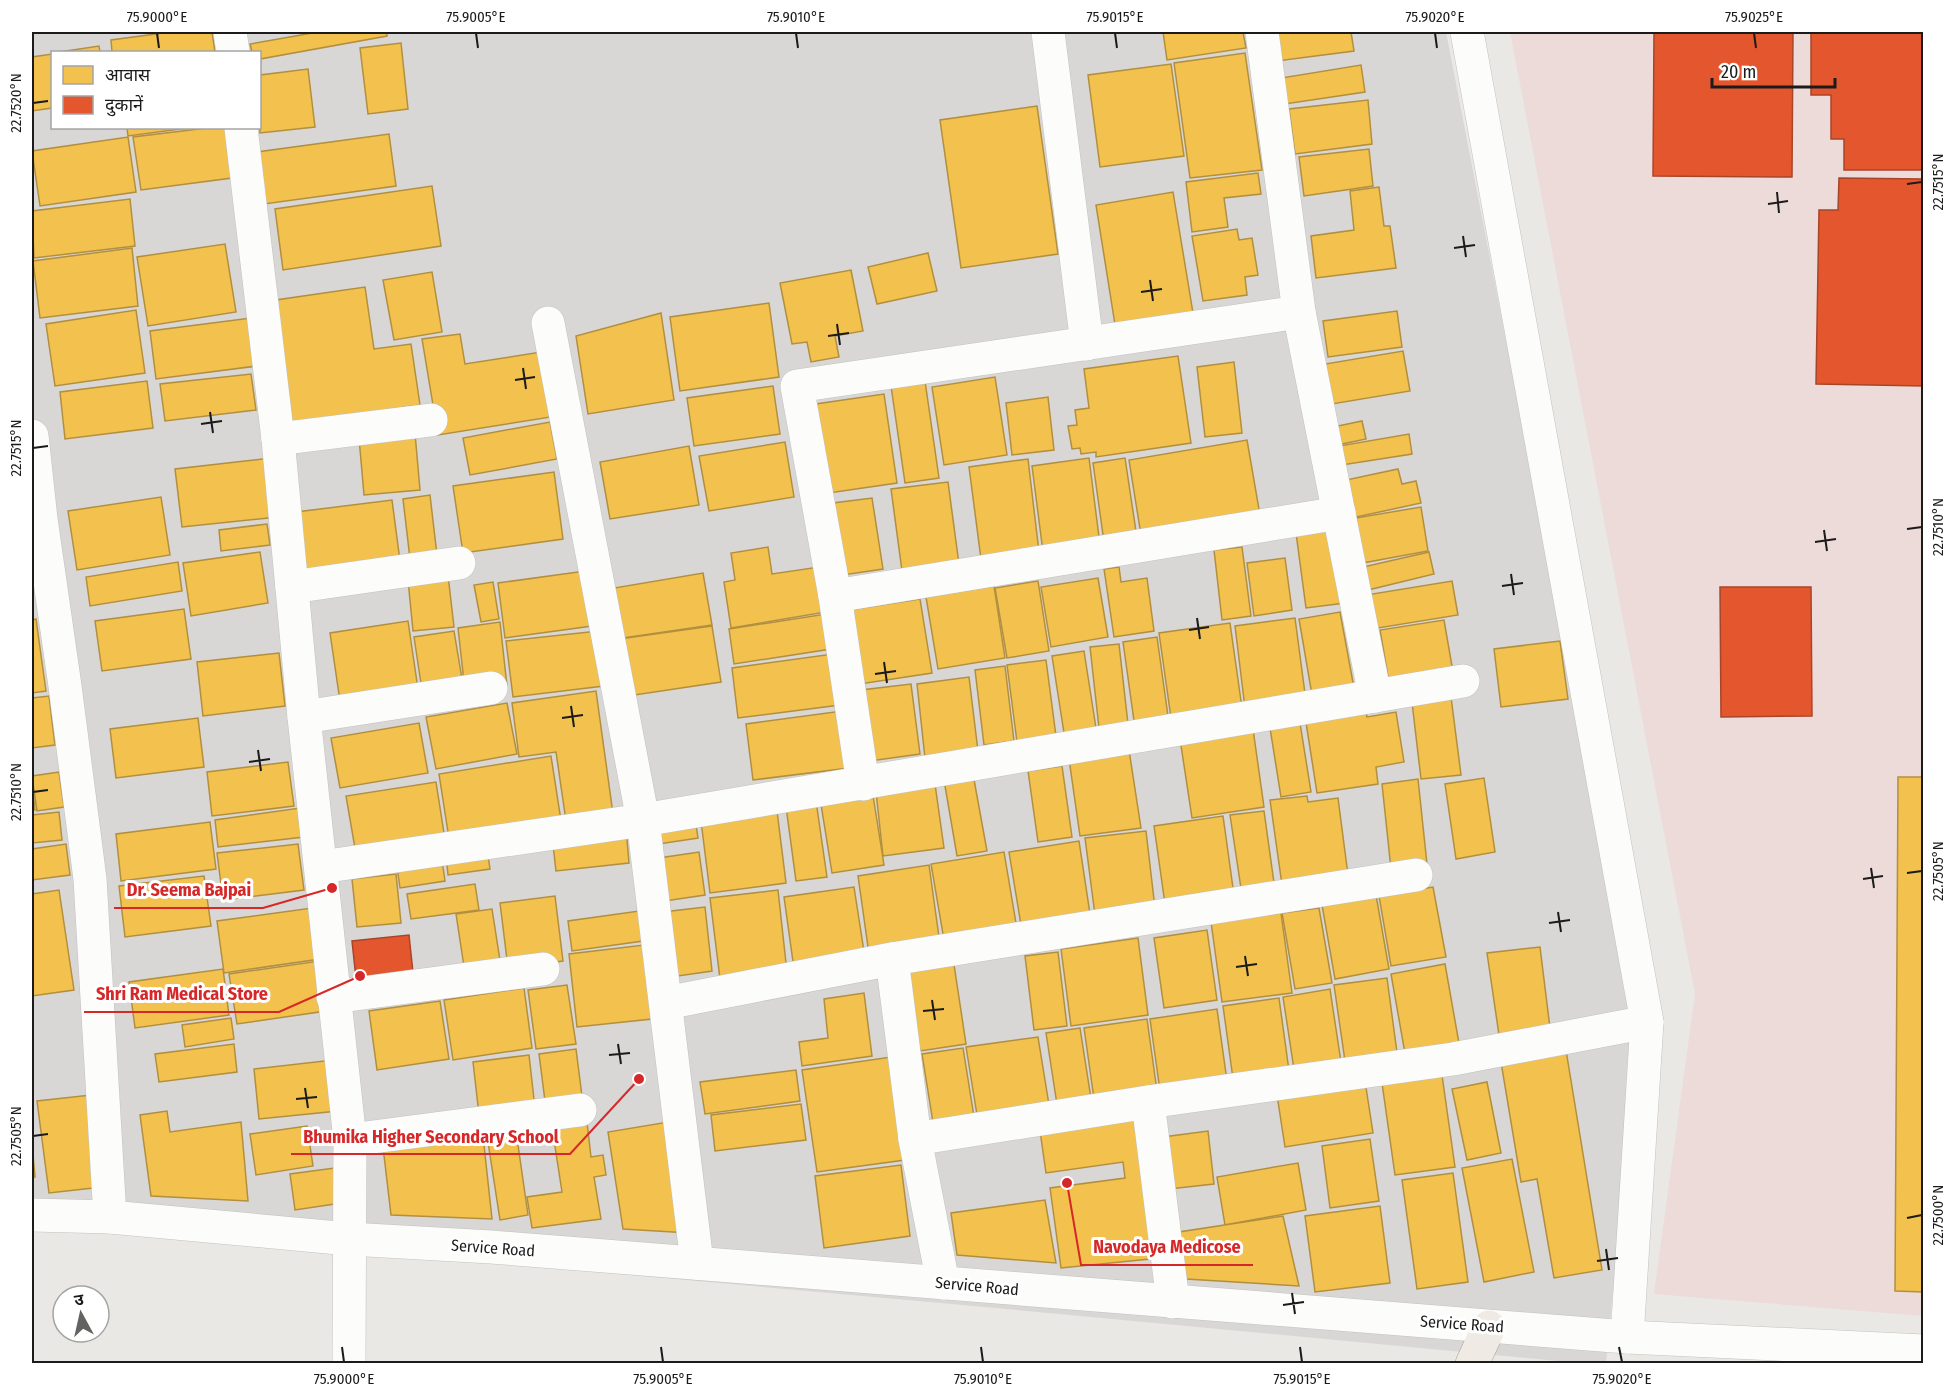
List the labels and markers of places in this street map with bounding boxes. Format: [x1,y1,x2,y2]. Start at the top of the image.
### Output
callout: Dr. Seema Bajpai [114,872,263,908]
callout: Shri Ram Medical Store [84,976,279,1012]
callout: Bhumika Higher Secondary School [291,1118,570,1154]
callout: Navodaya Medicose [1081,1229,1253,1265]

